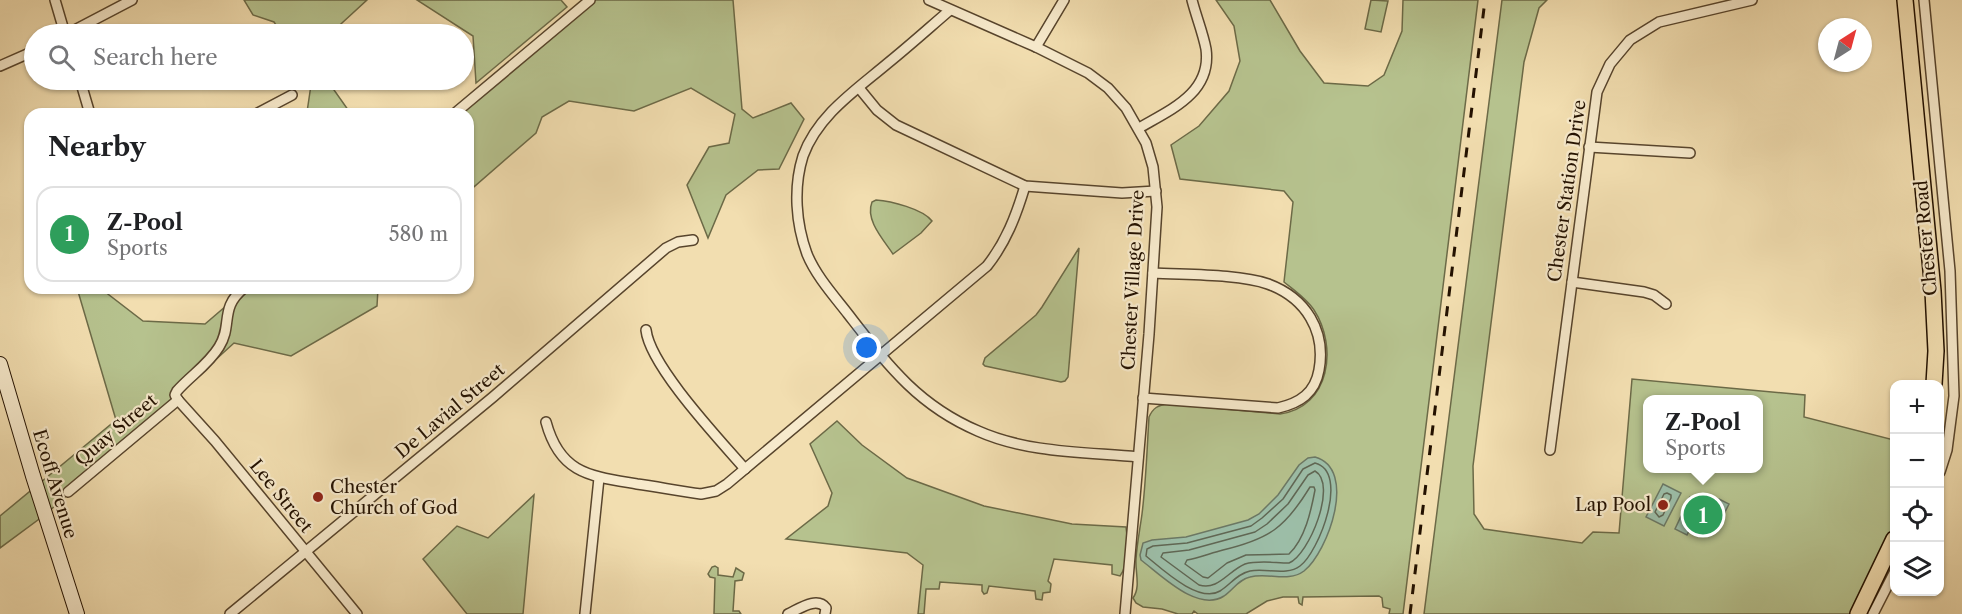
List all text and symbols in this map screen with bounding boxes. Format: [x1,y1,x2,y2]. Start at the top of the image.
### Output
north arrow [1818,18,1872,72]
search box [24,24,474,90]
icon: search [45,41,78,74]
text: Search here [93,44,218,71]
street label: Chester Station Drive [1543,98,1591,284]
text: Nearby [48,131,146,163]
street label: Chester Road [1910,179,1942,297]
street label: Chester Village Drive [1117,189,1149,371]
text: Z-Pool [107,209,183,236]
text: 1 [65,222,74,246]
text: 580 m [389,222,448,246]
text: Sports [107,236,168,260]
your location [852,333,881,362]
street label: De Lavial Street [391,358,510,463]
map controls [1890,380,1944,596]
button: + [1890,380,1944,434]
street label: Quay Street [70,389,162,471]
popup [1643,395,1763,473]
text: Z-Pool [1665,409,1741,436]
street label: Ecoff Avenue [28,427,82,541]
button: − [1890,434,1944,488]
text: Sports [1665,436,1726,460]
street label: Lee Street [245,455,318,538]
place label: Chester Church of God [330,476,458,519]
button: locate [1890,488,1944,542]
marker: Chester Church of God [311,490,325,504]
pin: 1 [1684,492,1722,538]
place label: Lap Pool [1575,494,1651,516]
marker: Lap Pool [1656,498,1670,512]
button: layers [1890,542,1944,596]

